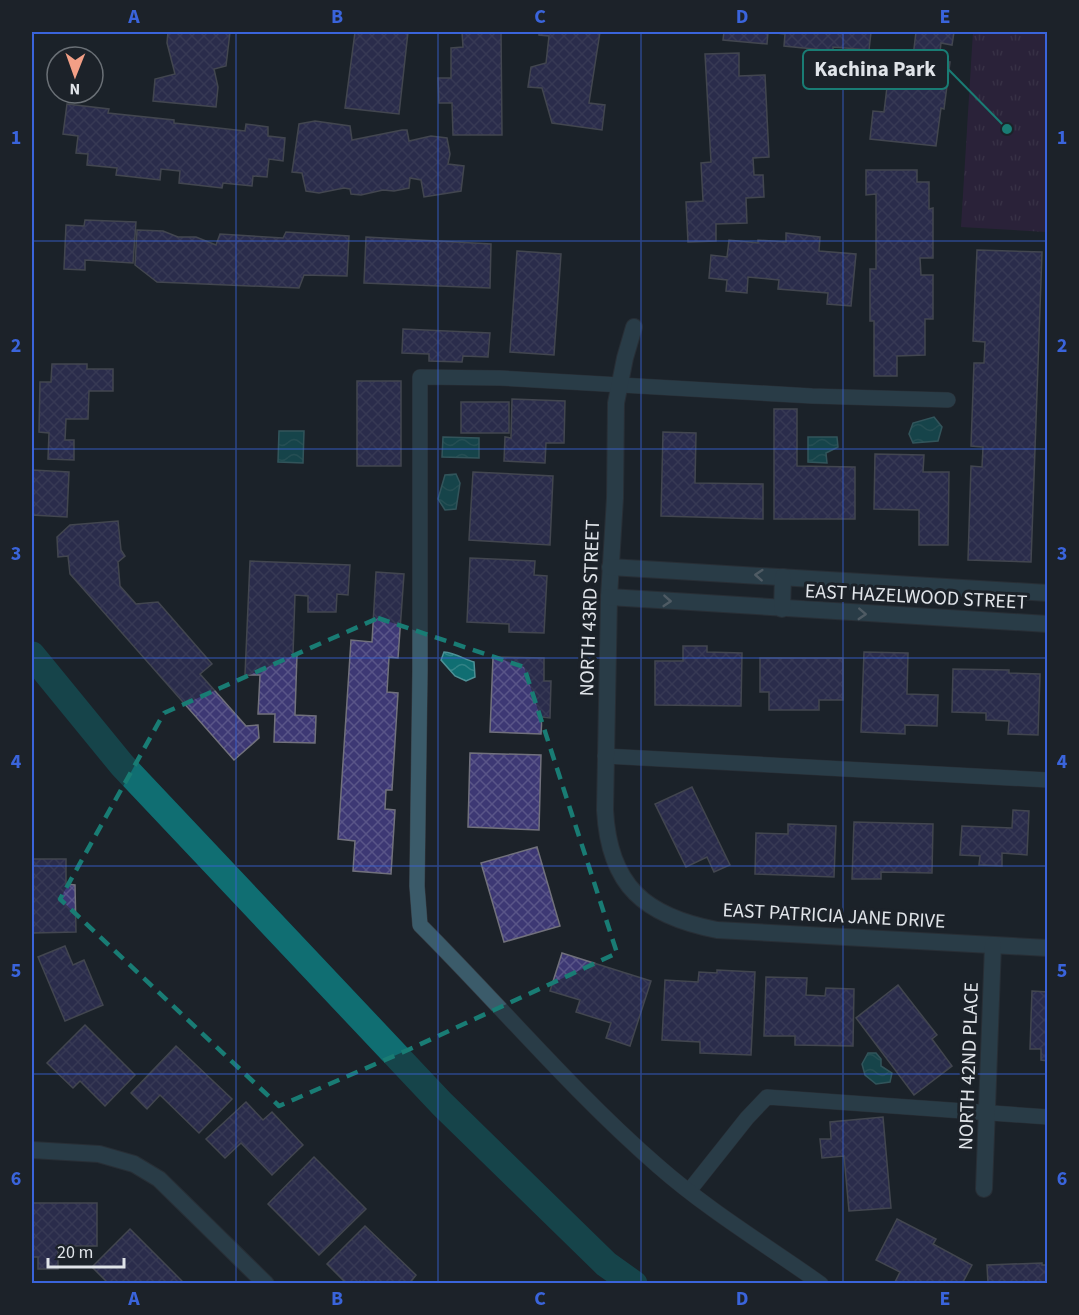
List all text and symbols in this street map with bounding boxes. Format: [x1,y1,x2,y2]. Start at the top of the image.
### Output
text: A [127,3,140,31]
text: B [331,3,343,31]
text: C [534,3,546,31]
text: D [736,3,748,31]
text: E [940,3,950,31]
north arrow [45,45,105,105]
callout: Kachina Park [803,50,948,89]
text: Kachina Park [814,54,936,84]
text: N [69,78,80,100]
text: 1 [11,124,21,152]
text: 1 [1057,124,1067,152]
text: 2 [11,332,21,360]
text: 2 [1057,332,1067,360]
street label: NORTH 43RD STREET [573,519,607,697]
text: 3 [11,540,21,568]
text: 3 [1057,540,1067,568]
one-way arrow [754,569,763,582]
street label: EAST HAZELWOOD STREET [804,577,1028,617]
one-way arrow [663,595,672,608]
one-way arrow [858,607,867,620]
text: 4 [11,748,22,776]
text: 4 [1057,748,1068,776]
street label: EAST PATRICIA JANE DRIVE [722,896,946,936]
text: 5 [11,957,21,985]
text: 5 [1057,957,1067,985]
street label: NORTH 42ND PLACE [952,982,986,1150]
text: 6 [11,1165,21,1193]
text: 6 [1057,1165,1067,1193]
scale bar [48,1231,124,1269]
text: 20 m [57,1240,93,1265]
text: A [127,1285,140,1313]
text: B [331,1285,343,1313]
text: C [534,1285,546,1313]
text: D [736,1285,748,1313]
text: E [940,1285,950,1313]

